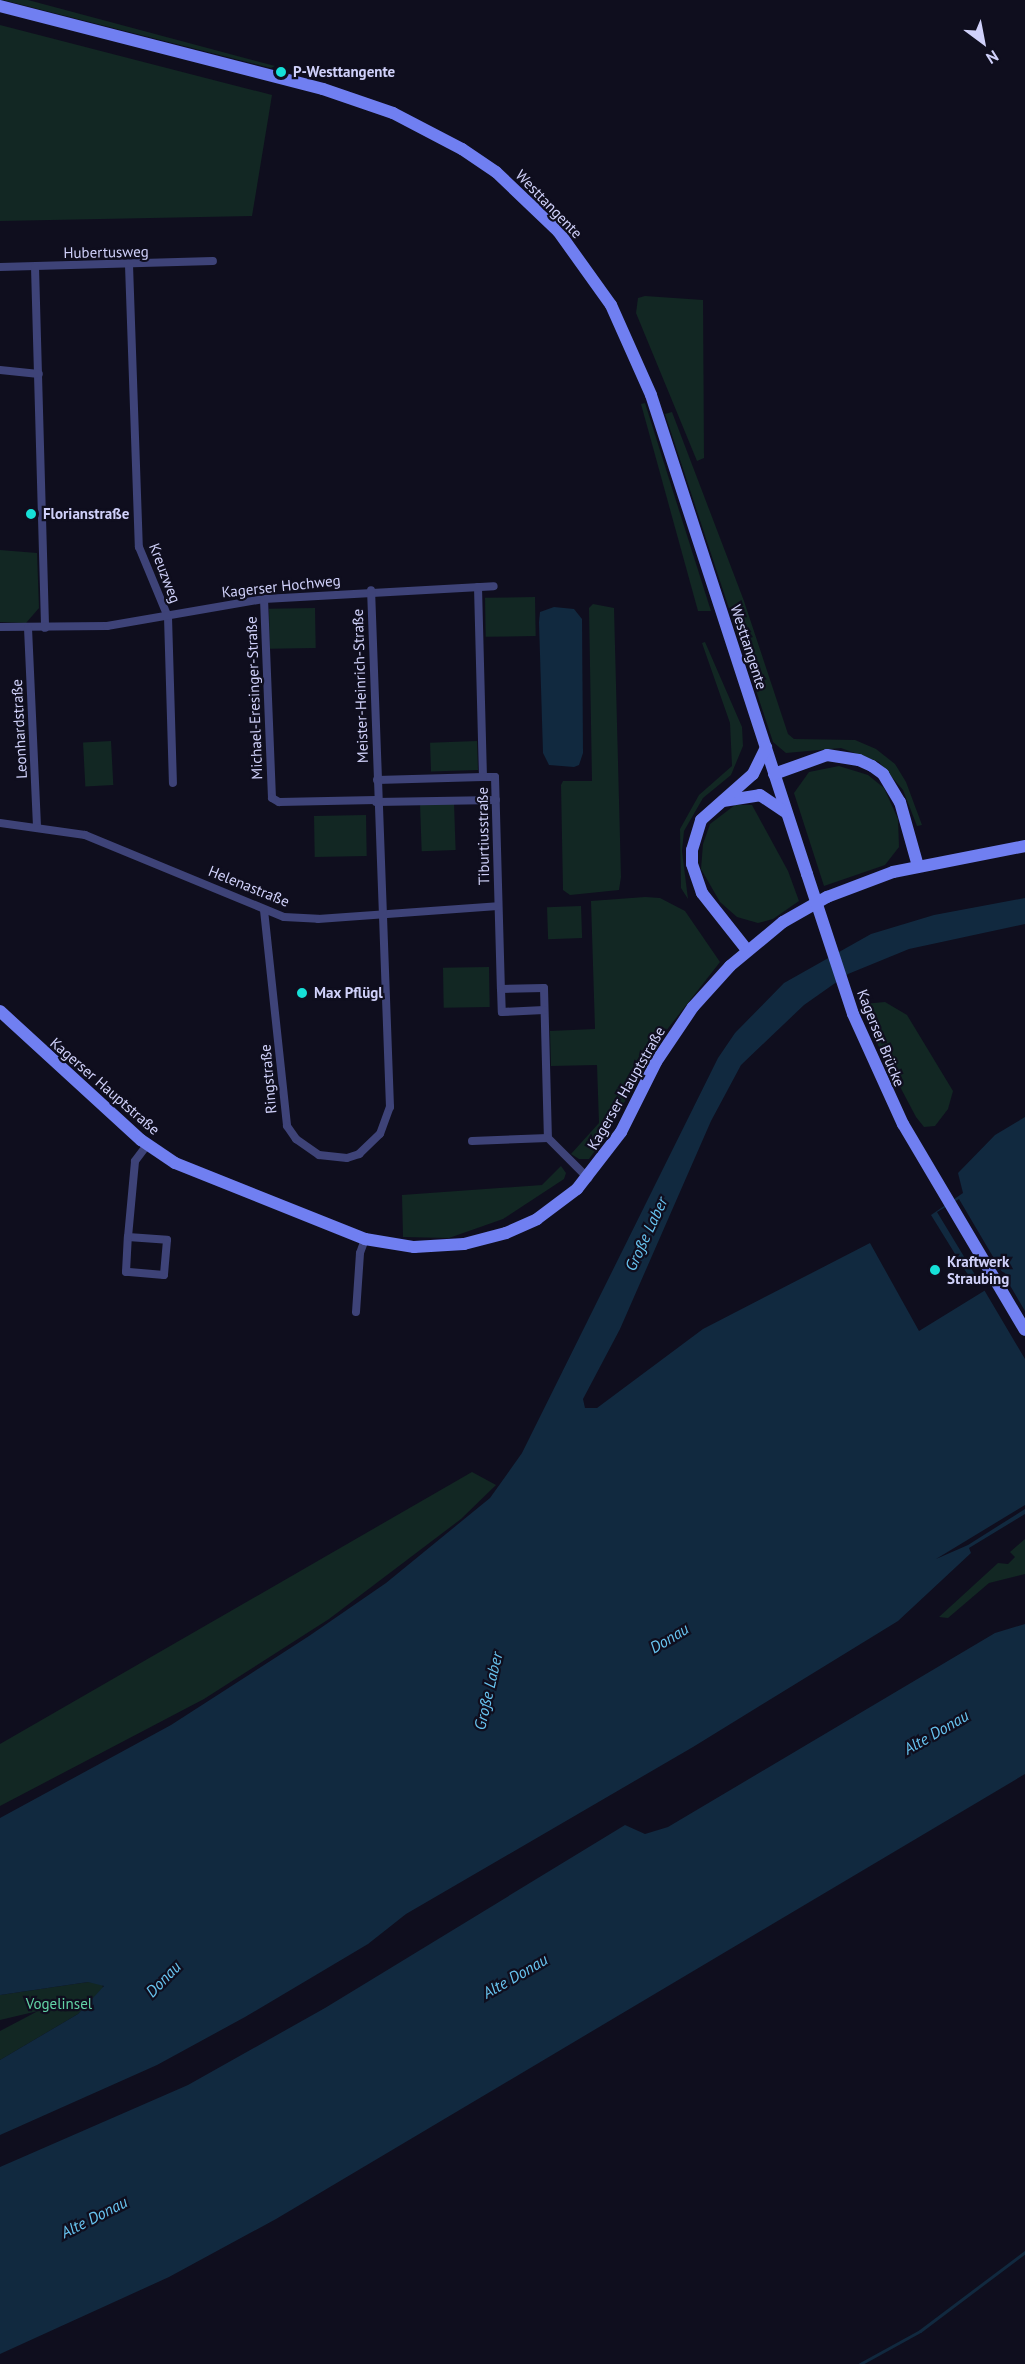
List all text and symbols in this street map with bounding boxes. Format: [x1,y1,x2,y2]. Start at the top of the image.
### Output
north arrow [953,12,1013,72]
text: N [983,46,1002,69]
place label: P-Westtangente [293,63,395,81]
marker: P-Westtangente [274,65,288,79]
street label: Westtangente [512,166,586,242]
street label: Hubertusweg [63,242,149,262]
place label: Florianstraße [43,505,129,523]
marker: Florianstraße [24,507,38,521]
street label: Kreuzweg [145,541,185,605]
street label: Kagerser Hochweg [221,571,341,601]
street label: Westtangente [727,602,771,692]
street label: Meister-Heinrich-Straße [348,609,372,763]
street label: Michael-Eresinger-Straße [242,616,266,780]
street label: Leonhardstraße [7,679,31,779]
street label: Tiburtiusstraße [473,787,493,885]
street label: Helenastraße [206,862,292,910]
place label: Max Pflügl [314,984,383,1002]
marker: Max Pflügl [295,986,309,1000]
street label: Kagerser Brücke [853,987,909,1089]
street label: Kagerser Hauptstraße [583,1023,669,1153]
street label: Kagerser Hauptstraße [47,1034,163,1138]
street label: Ringstraße [256,1044,280,1114]
water label: Große Laber [621,1194,671,1274]
place label: Kraftwerk Straubing [947,1252,1009,1287]
marker: Kraftwerk Straubing [928,1263,942,1277]
water label: Donau [646,1619,692,1657]
water label: Große Laber [470,1650,506,1732]
water label: Alte Donau [900,1706,972,1758]
water label: Alte Donau [479,1950,551,2002]
water label: Donau [141,1957,185,2001]
park label: Vogelinsel [26,1995,92,2013]
water label: Alte Donau [57,2192,131,2242]

